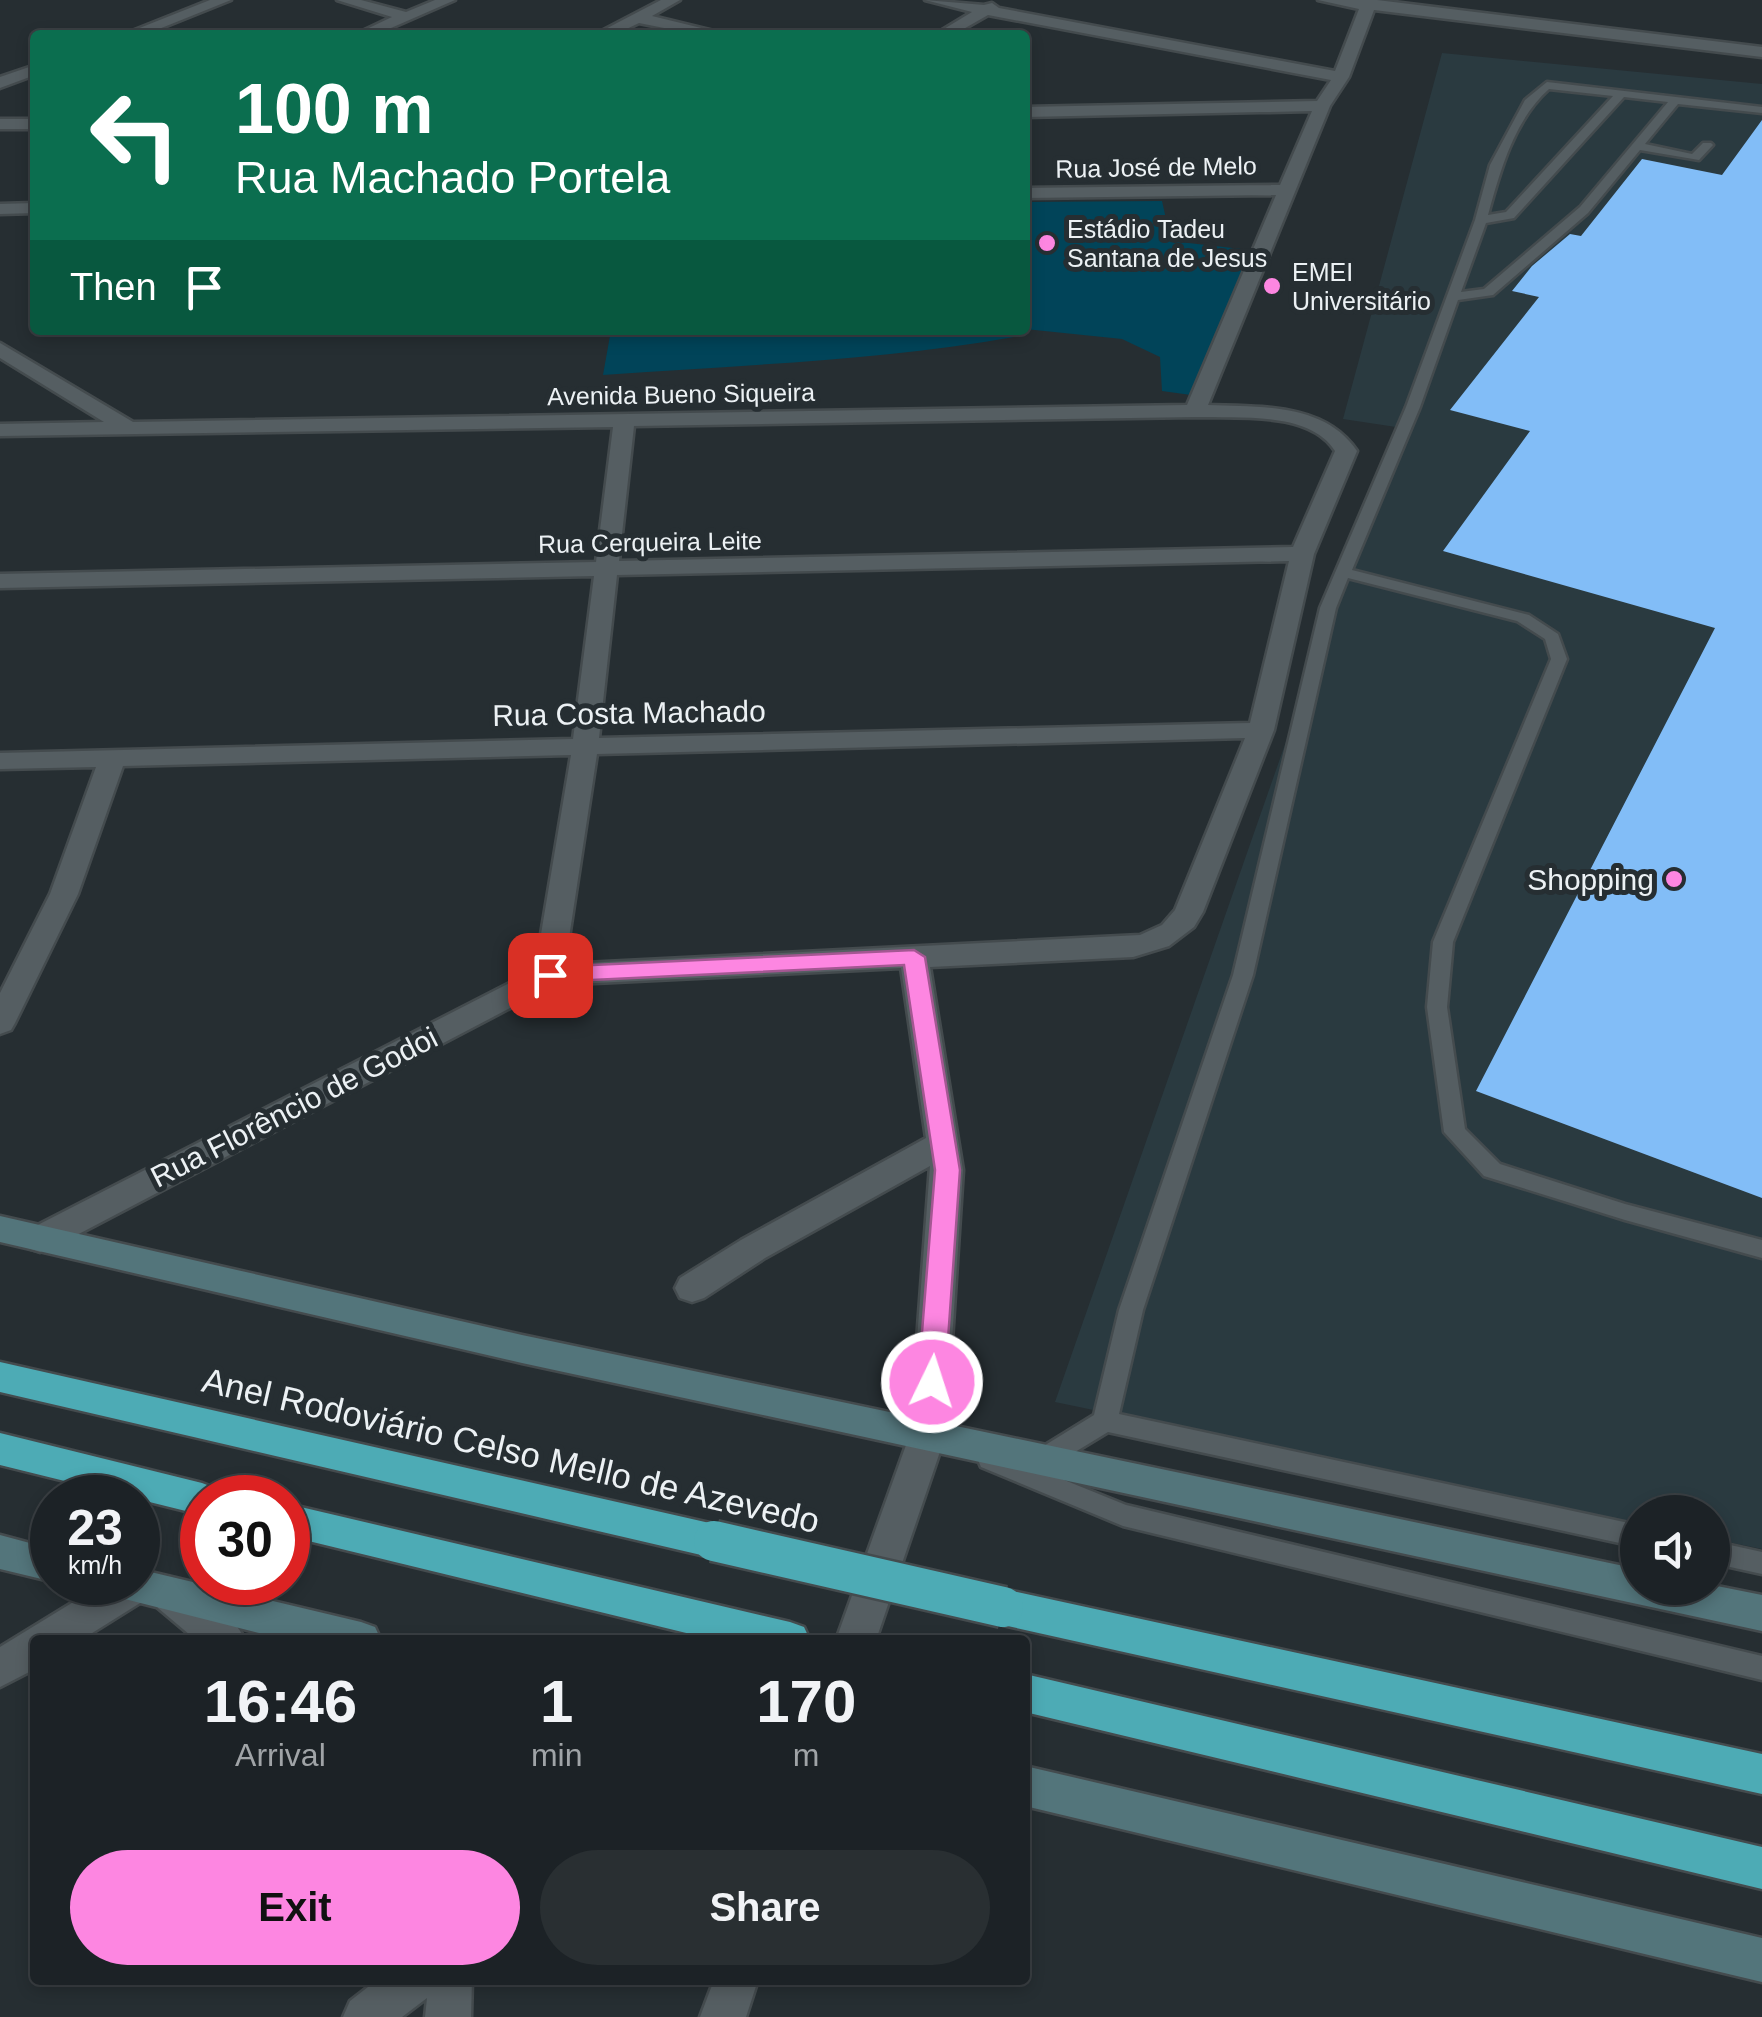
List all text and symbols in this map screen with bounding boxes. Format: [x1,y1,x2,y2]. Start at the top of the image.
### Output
icon: left [70,70,200,200]
text: 100 m [235,70,433,148]
street label: Rua José de Melo [1055,151,1257,183]
text: Rua Machado Portela [235,152,670,203]
place label: Estádio Tadeu Santana de Jesus [1067,215,1267,272]
marker: Estádio Tadeu Santana de Jesus [1036,232,1058,254]
place label: EMEI Universitário [1292,258,1431,315]
icon: arrive [177,260,232,315]
text: Then [70,266,157,308]
marker: EMEI Universitário [1261,275,1283,297]
street label: Avenida Bueno Siqueira [547,378,815,410]
street label: Rua Cerqueira Leite [538,526,762,558]
street label: Rua Costa Machado [492,694,766,732]
place label: Shopping [1527,863,1654,896]
marker: Shopping [1663,868,1685,890]
pin [508,933,593,1018]
icon: arrive [523,948,578,1003]
street label: Rua Florêncio de Godoi [145,1020,443,1194]
position arrow [880,1330,984,1434]
street label: Anel Rodoviário Celso Mello de Azevedo [199,1360,823,1540]
speed limit sign: 30 [180,1475,310,1605]
map controls [1620,1495,1730,1605]
button: sound [1620,1495,1730,1605]
text: 23 [67,1500,123,1556]
text: km/h [68,1551,122,1579]
text: 16:46 [204,1668,357,1735]
text: 1 [540,1668,573,1735]
text: 170 [756,1668,856,1735]
text: Arrival [235,1737,326,1773]
text: min [531,1737,582,1773]
text: m [793,1737,820,1773]
button: Exit [70,1850,520,1965]
button: Share [540,1850,990,1965]

